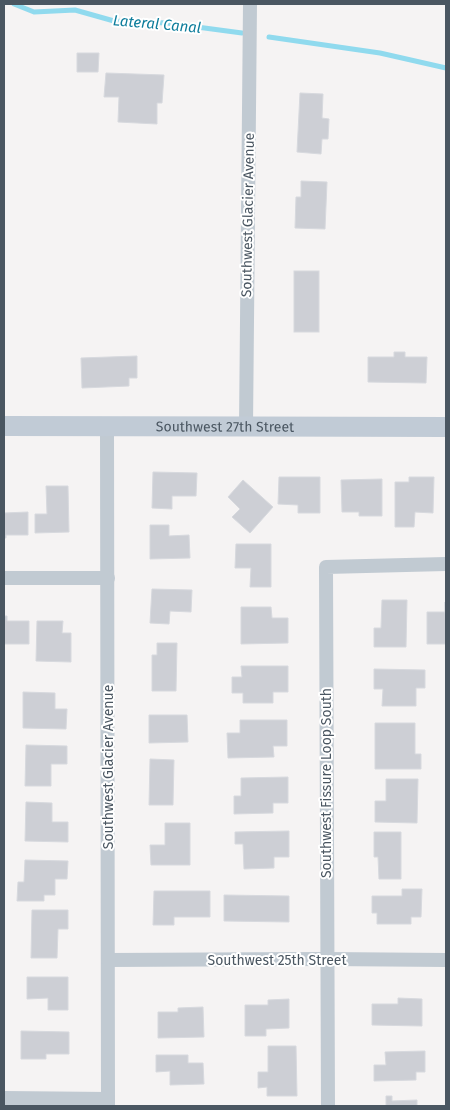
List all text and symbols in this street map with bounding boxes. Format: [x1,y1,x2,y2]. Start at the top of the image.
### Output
water label: Lateral Canal [112,11,202,37]
street label: Southwest Glacier Avenue [238,133,258,297]
street label: Southwest 27th Street [156,418,295,435]
street label: Southwest Glacier Avenue [100,685,117,849]
street label: Southwest Fissure Loop South [318,688,335,878]
street label: Southwest 25th Street [208,952,347,969]

